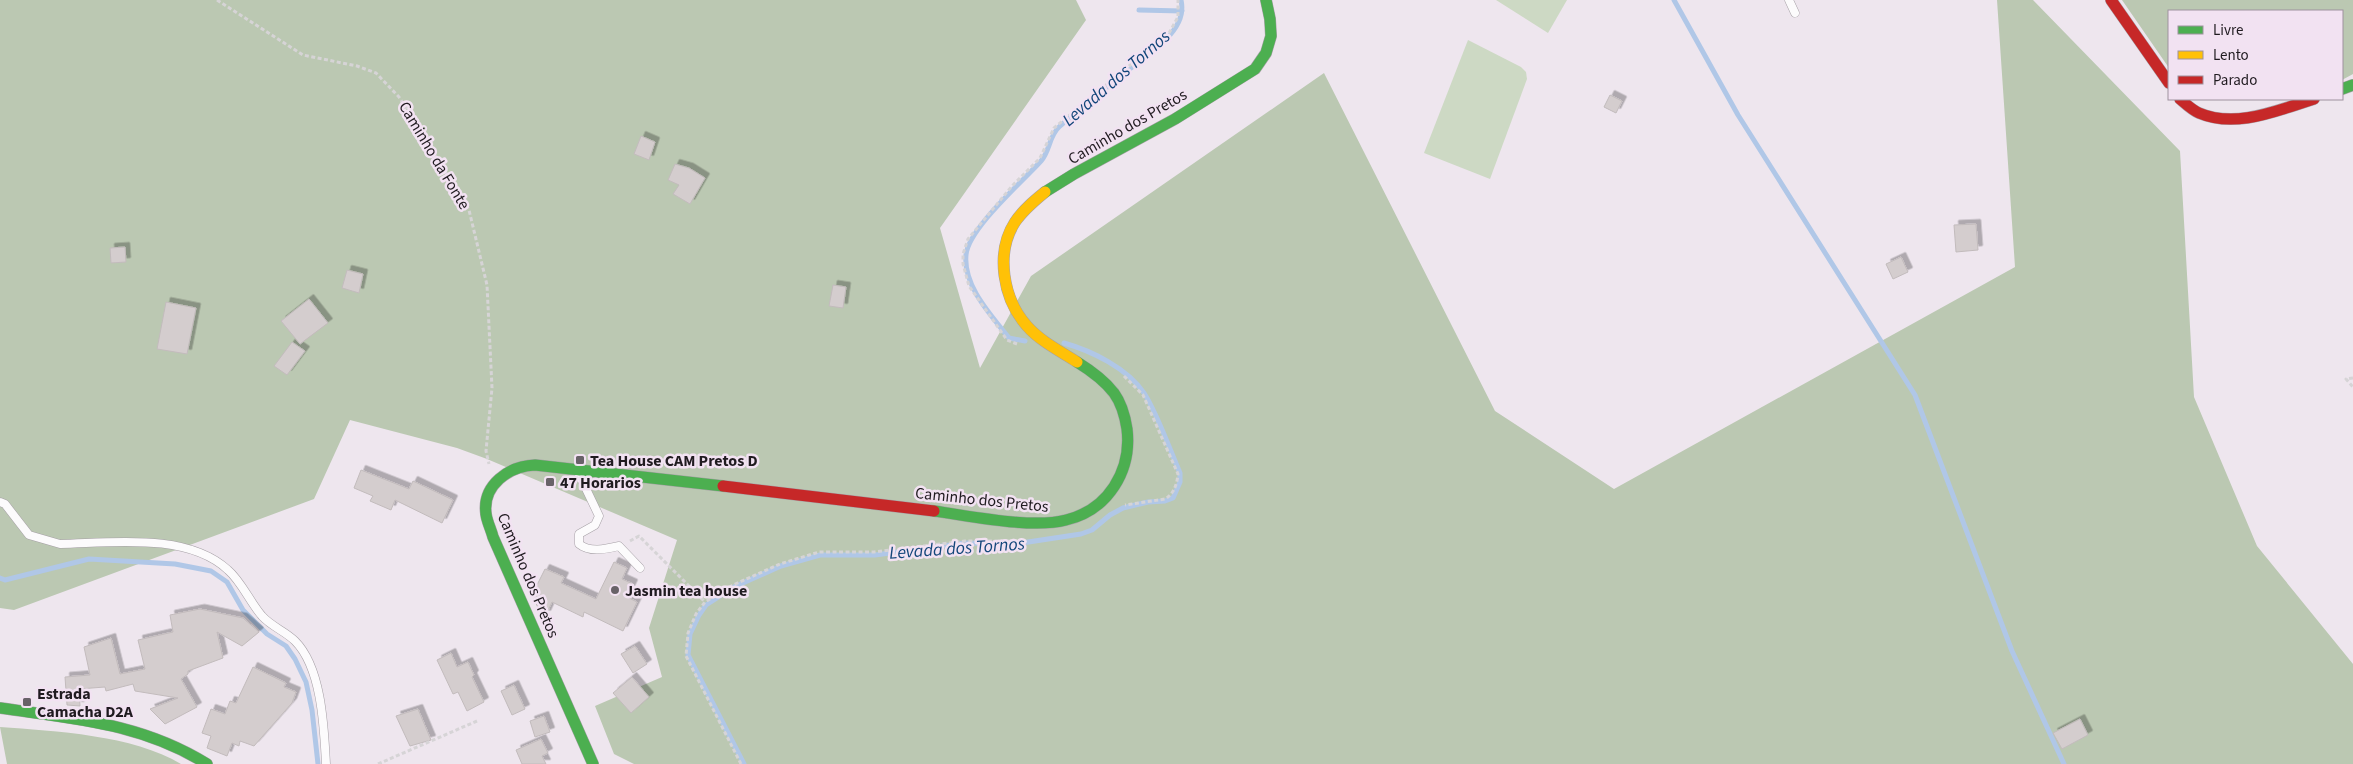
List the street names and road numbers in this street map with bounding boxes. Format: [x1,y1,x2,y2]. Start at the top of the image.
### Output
street label: Caminho dos Pretos [1064,84,1191,170]
street label: Caminho da Fonte [393,98,475,214]
street label: Caminho dos Pretos [914,482,1050,518]
street label: Caminho dos Pretos [492,509,564,642]

